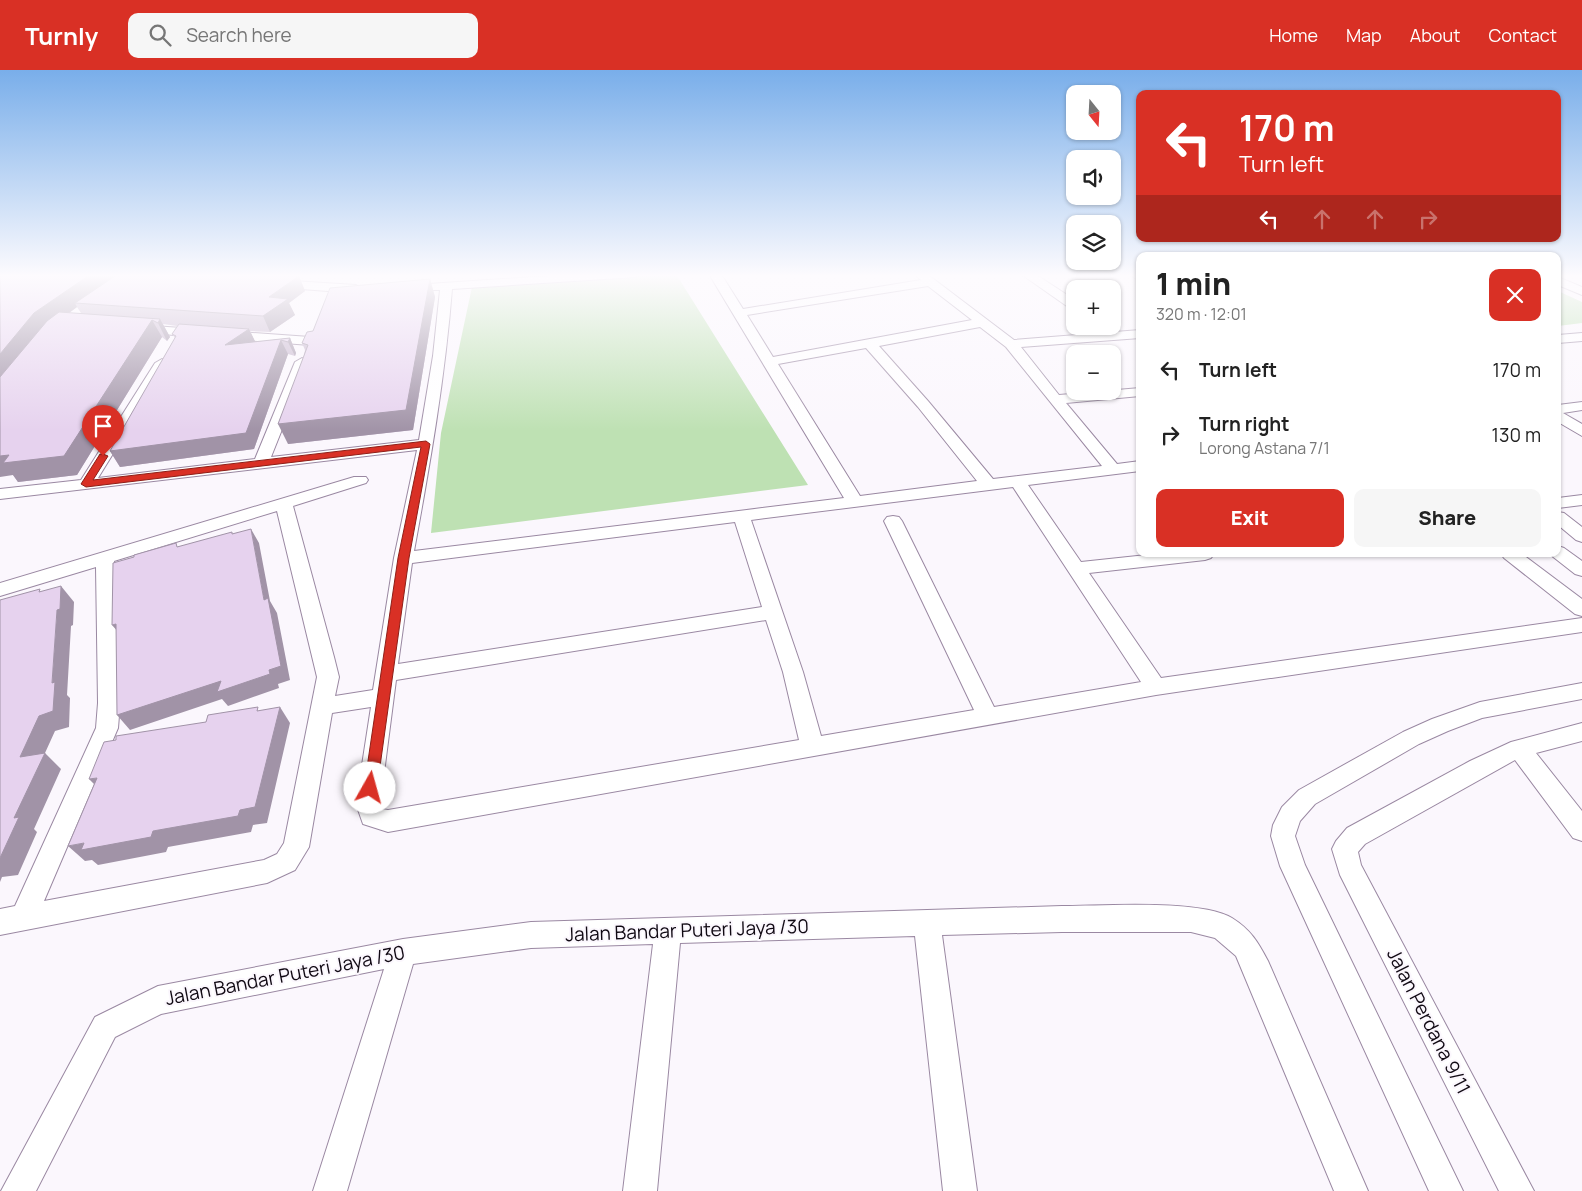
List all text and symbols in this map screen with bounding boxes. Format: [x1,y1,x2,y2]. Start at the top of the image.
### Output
search box [128,13,478,58]
text: Turnly [25,19,98,52]
icon: search [146,21,174,49]
text: Search here [186,22,292,48]
text: Home [1269,23,1318,47]
text: Map [1346,23,1382,47]
text: About [1410,23,1460,47]
text: Contact [1488,23,1557,47]
north arrow [1066,85,1121,140]
map controls [1066,85,1121,400]
text: 170 m [1239,104,1335,152]
icon: left [1156,110,1221,175]
text: Turn left [1239,149,1324,179]
button: sound [1066,150,1121,205]
icon: left [1255,205,1283,233]
icon: ahead [1308,205,1336,233]
icon: ahead [1361,205,1389,233]
icon: right [1414,205,1442,233]
button: layers [1066,215,1121,270]
text: 1 min [1156,263,1231,304]
button: close [1489,269,1541,321]
button: + [1066,280,1121,335]
text: 320 m · 12:01 [1156,303,1247,325]
button: − [1066,345,1121,400]
icon: left [1156,356,1184,384]
text: Turn left [1199,357,1277,383]
text: 170 m [1493,357,1541,383]
pin [82,405,124,456]
text: Turn right [1199,411,1289,437]
icon: arrive [89,412,117,440]
icon: right [1156,421,1184,449]
text: 130 m [1492,422,1541,448]
text: Lorong Astana 7/1 [1199,437,1330,459]
button: Exit [1156,489,1344,547]
button: Share [1354,489,1541,547]
position arrow [343,761,395,813]
street label: Jalan Bandar Puteri Jaya /30 [565,913,809,947]
street label: Jalan Bandar Puteri Jaya /30 [163,939,407,1011]
street label: Jalan Perdana 9/11 [1381,944,1477,1098]

